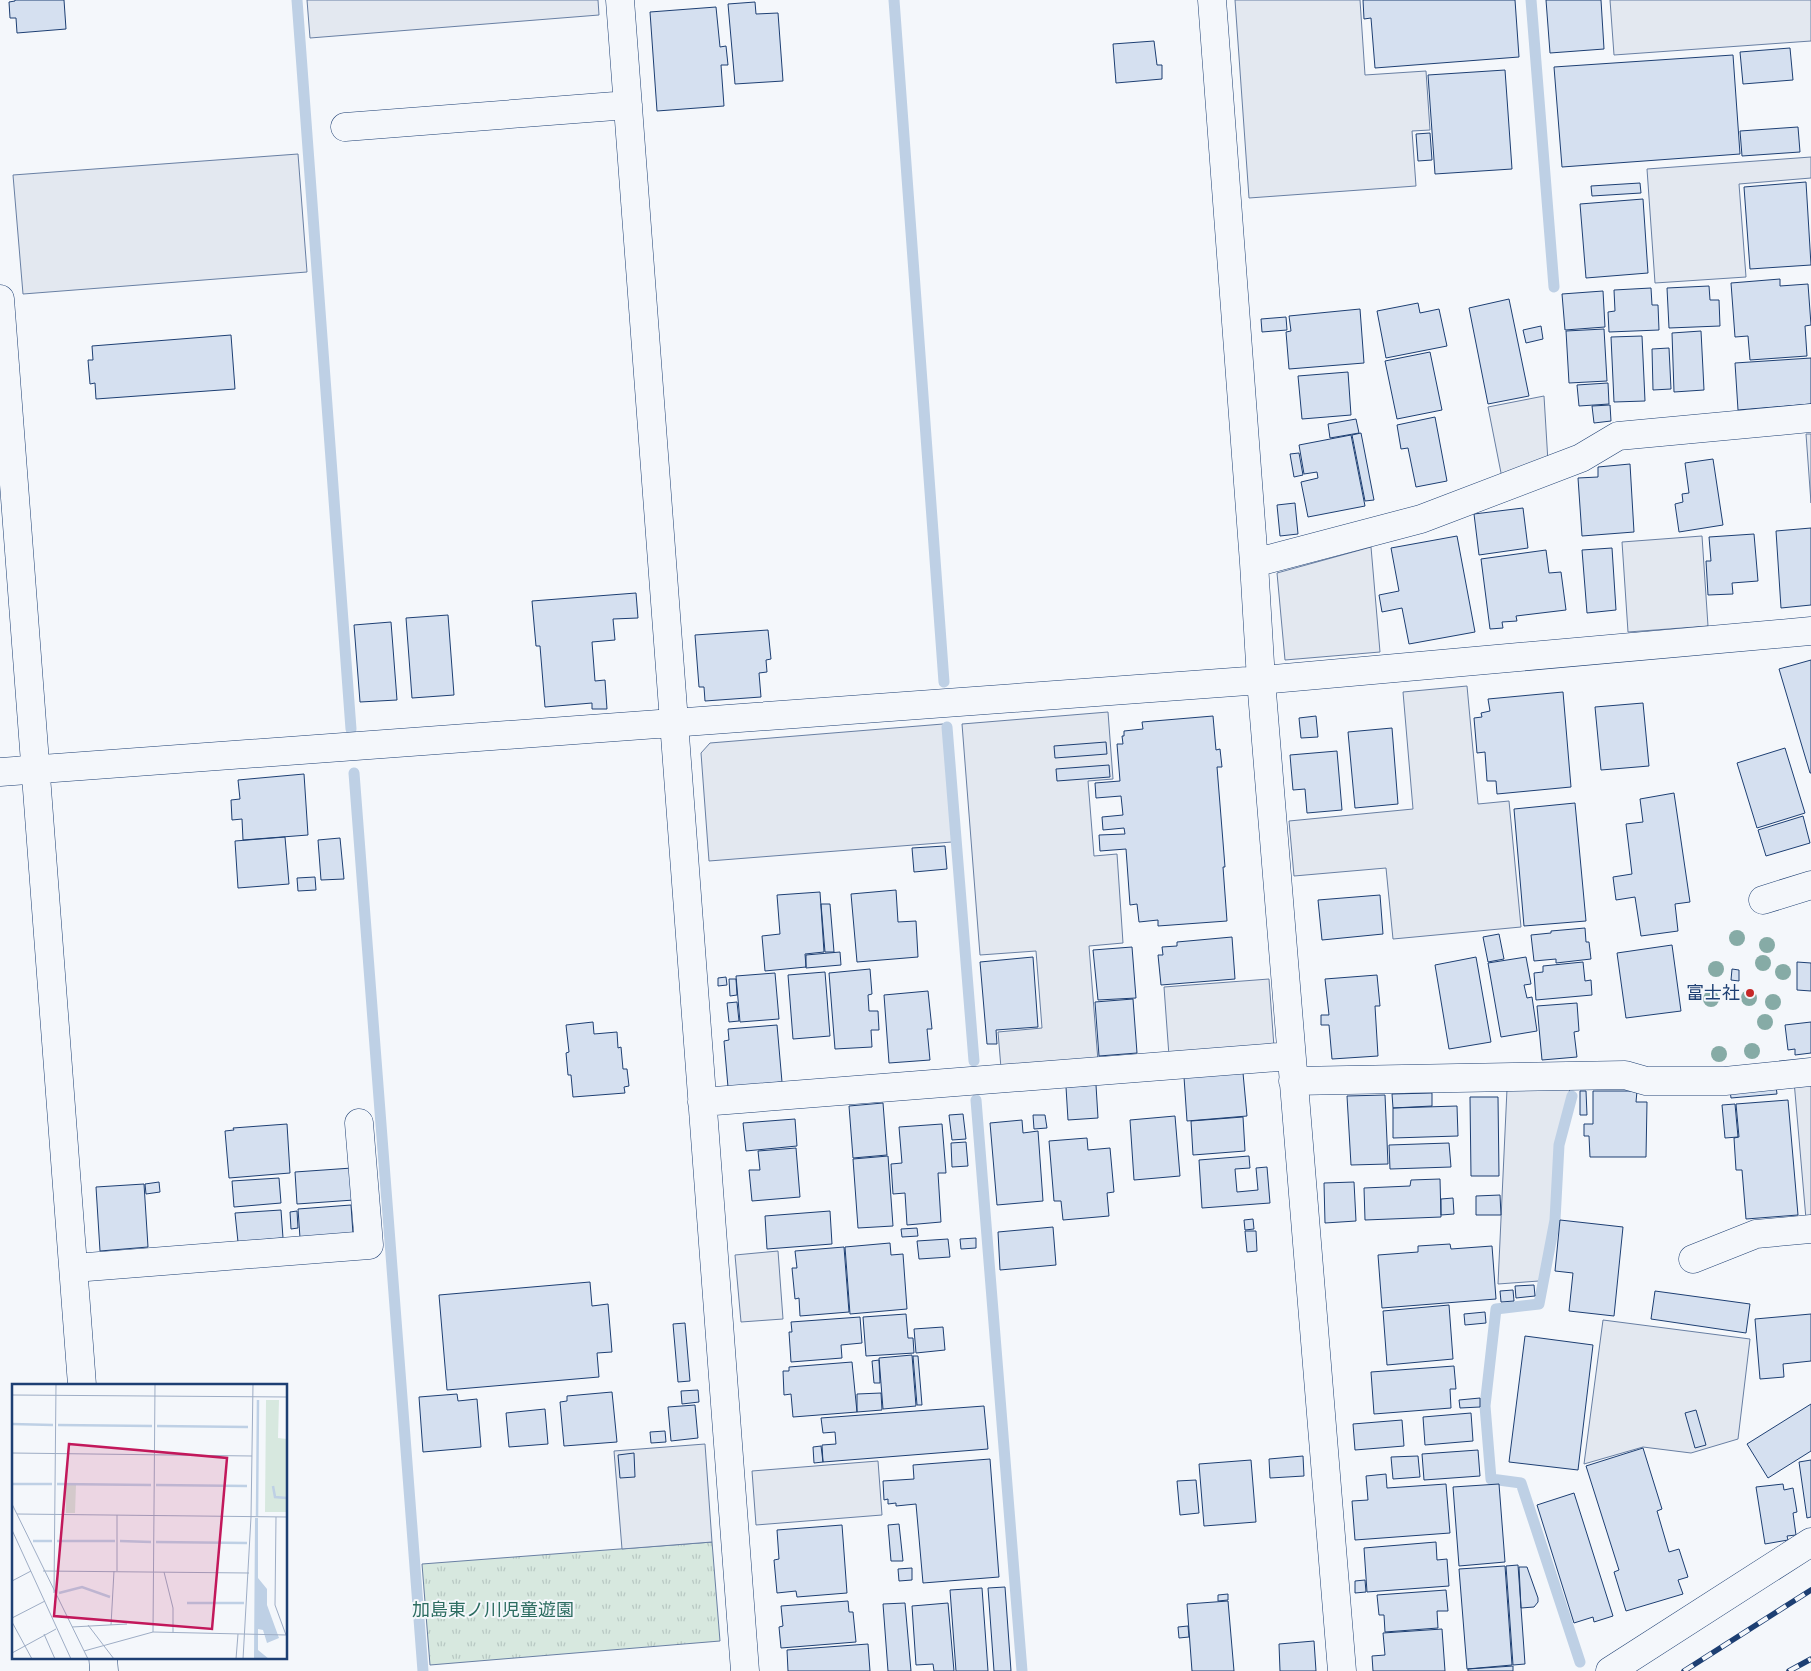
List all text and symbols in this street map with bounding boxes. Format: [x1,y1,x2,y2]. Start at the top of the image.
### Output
place label: 富士社 [1686,980,1740,1004]
marker: 富士社 [1744,987,1756,999]
inset map [12,1384,288,1658]
park label: 加島東ノ川児童遊園 [412,1597,574,1621]

